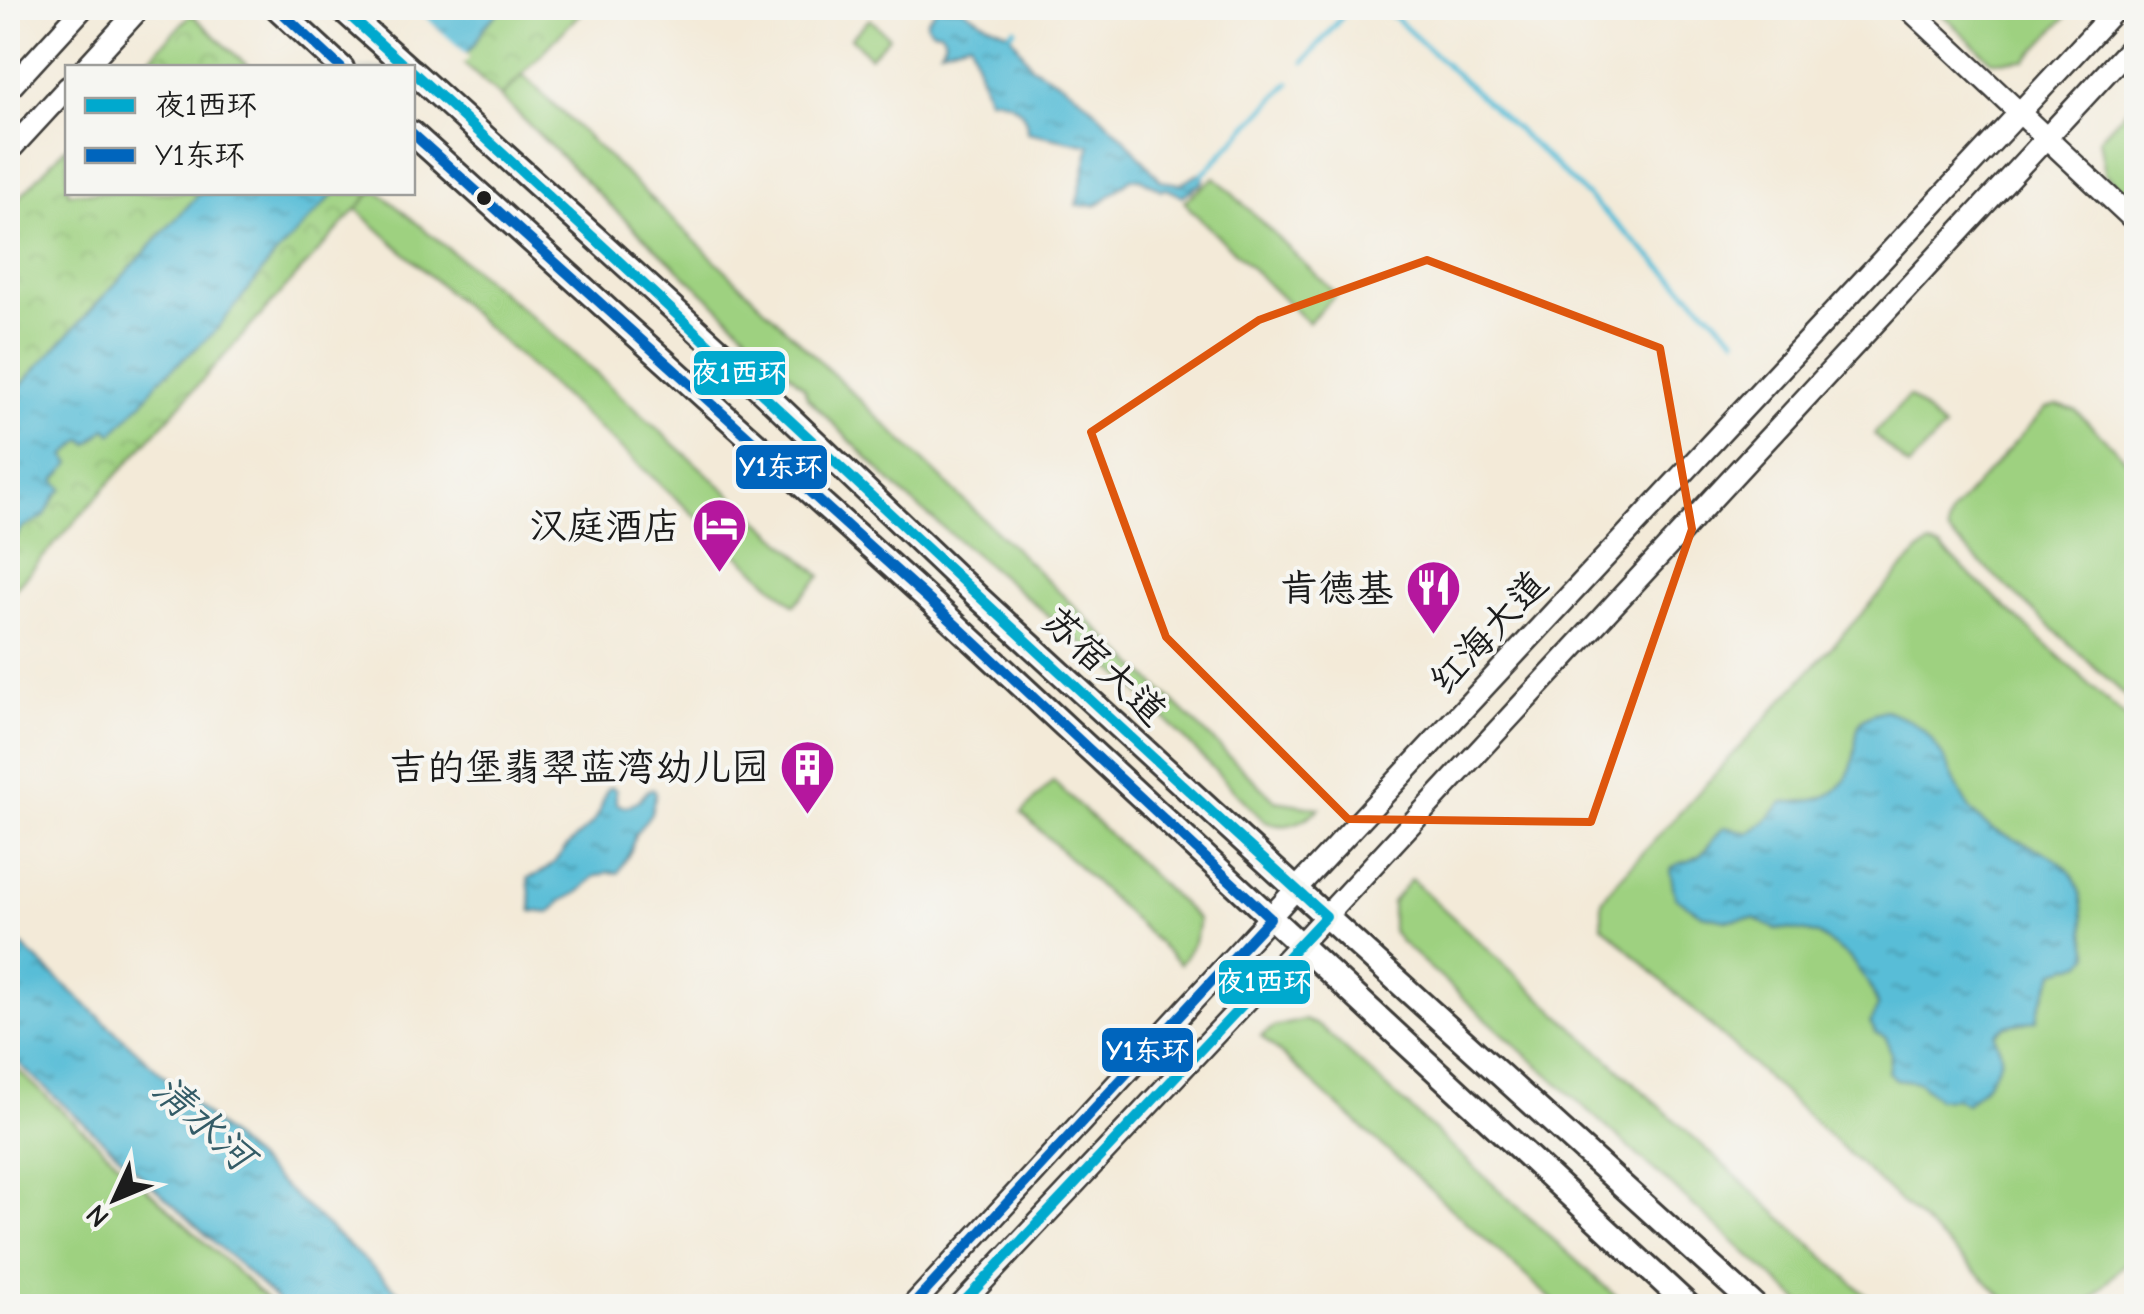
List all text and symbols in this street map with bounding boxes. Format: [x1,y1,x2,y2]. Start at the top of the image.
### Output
legend [65,65,415,195]
text: 夜1西环 [155,88,257,123]
text: Y1东环 [155,138,245,173]
unlabelled marker [474,188,494,208]
line badge: 夜1西环 [692,349,787,397]
text: 夜1西环 [691,357,787,389]
line badge: Y1东环 [734,443,829,491]
text: Y1东环 [739,451,823,483]
hotel icon: 汉庭酒店 [690,496,750,575]
place label: 汉庭酒店 [529,505,681,549]
restaurant icon: 肯德基 [1403,558,1463,637]
street label: 红海大道 [1421,562,1557,703]
place label: 肯德基 [1280,567,1394,611]
street label: 苏宿大道 [1034,599,1175,735]
building icon: 吉的堡翡翠蓝湾幼儿园 [778,737,838,816]
place label: 吉的堡翡翠蓝湾幼儿园 [389,746,769,790]
line badge: 夜1西环 [1217,958,1312,1006]
text: 夜1西环 [1216,966,1312,998]
line badge: Y1东环 [1100,1026,1195,1074]
text: Y1东环 [1106,1035,1190,1067]
water label: 清水河 [143,1066,268,1184]
north arrow [65,1149,165,1249]
text: N [80,1198,116,1233]

